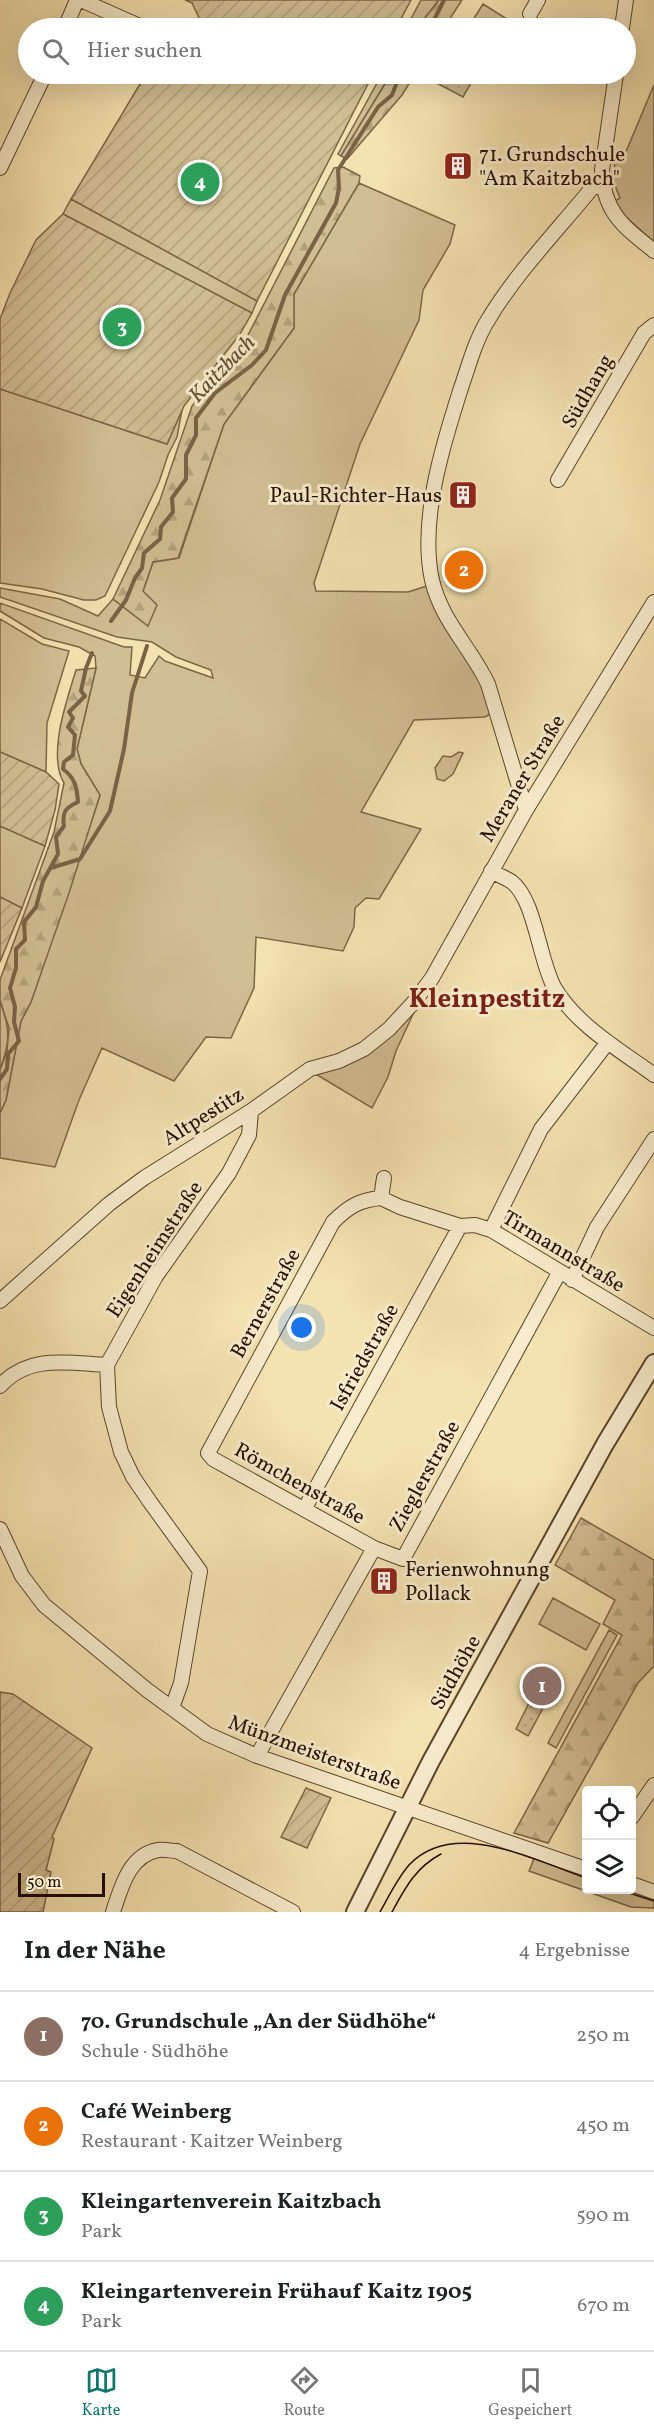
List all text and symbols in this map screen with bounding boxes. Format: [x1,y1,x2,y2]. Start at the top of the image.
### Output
search box [18,18,636,84]
icon: search [39,35,72,68]
text: Hier suchen [87,36,202,67]
place label: 71. Grundschule "Am Kaitzbach" [479,141,625,194]
building icon: 71. Grundschule "Am Kaitzbach" [442,150,474,182]
pin: 4 [180,160,220,204]
pin: 3 [102,304,142,350]
water label: Kaitzbach [182,329,263,411]
street label: Südhang [555,349,621,434]
building icon: Paul-Richter-Haus [447,479,479,511]
place label: Paul-Richter-Haus [270,482,442,511]
pin: 2 [444,548,484,592]
street label: Meraner Straße [474,709,573,848]
district label: Kleinpestitz [409,981,565,1019]
street label: Altpestitz [158,1081,250,1154]
street label: Eigenheimstraße [100,1176,210,1324]
street label: Tirmannstraße [496,1204,630,1300]
street label: Bernerstraße [224,1244,308,1364]
street label: Isfriedstraße [324,1299,407,1417]
your location [287,1313,316,1342]
street label: Zieglerstraße [383,1416,468,1538]
street label: Römchenstraße [229,1436,370,1532]
place label: Ferienwohnung Pollack [405,1556,550,1609]
building icon: Ferienwohnung Pollack [368,1565,400,1597]
street label: Südhöhe [424,1630,489,1715]
pin: 1 [522,1664,562,1708]
street label: Münzmeisterstraße [224,1709,405,1798]
map controls [582,1786,636,1894]
button: locate [582,1786,636,1840]
button: layers [582,1840,636,1894]
scale bar [18,1870,105,1898]
text: 50 m [27,1872,61,1894]
text: In der Nähe [24,1933,166,1969]
text: 4 Ergebnisse [518,1937,630,1965]
text: 70. Grundschule „An der Südhöhe“ [81,2007,436,2038]
text: 1 [39,2022,48,2050]
text: 250 m [576,2022,630,2050]
text: Schule · Südhöhe [81,2038,228,2066]
text: Café Weinberg [81,2097,232,2128]
text: 2 [38,2112,49,2140]
text: 450 m [576,2112,630,2140]
text: Restaurant · Kaitzer Weinberg [81,2128,343,2156]
text: Kleingartenverein Kaitzbach [81,2187,382,2218]
text: 3 [38,2202,49,2230]
text: 590 m [576,2202,630,2230]
text: Park [81,2218,122,2246]
text: Kleingartenverein Frühauf Kaitz 1905 [81,2277,472,2308]
text: 4 [37,2292,50,2320]
text: 670 m [577,2292,630,2320]
text: Park [81,2308,122,2336]
tab: Karte [82,2364,120,2422]
tab: Route [284,2364,325,2422]
tab: Gespeichert [488,2364,572,2422]

